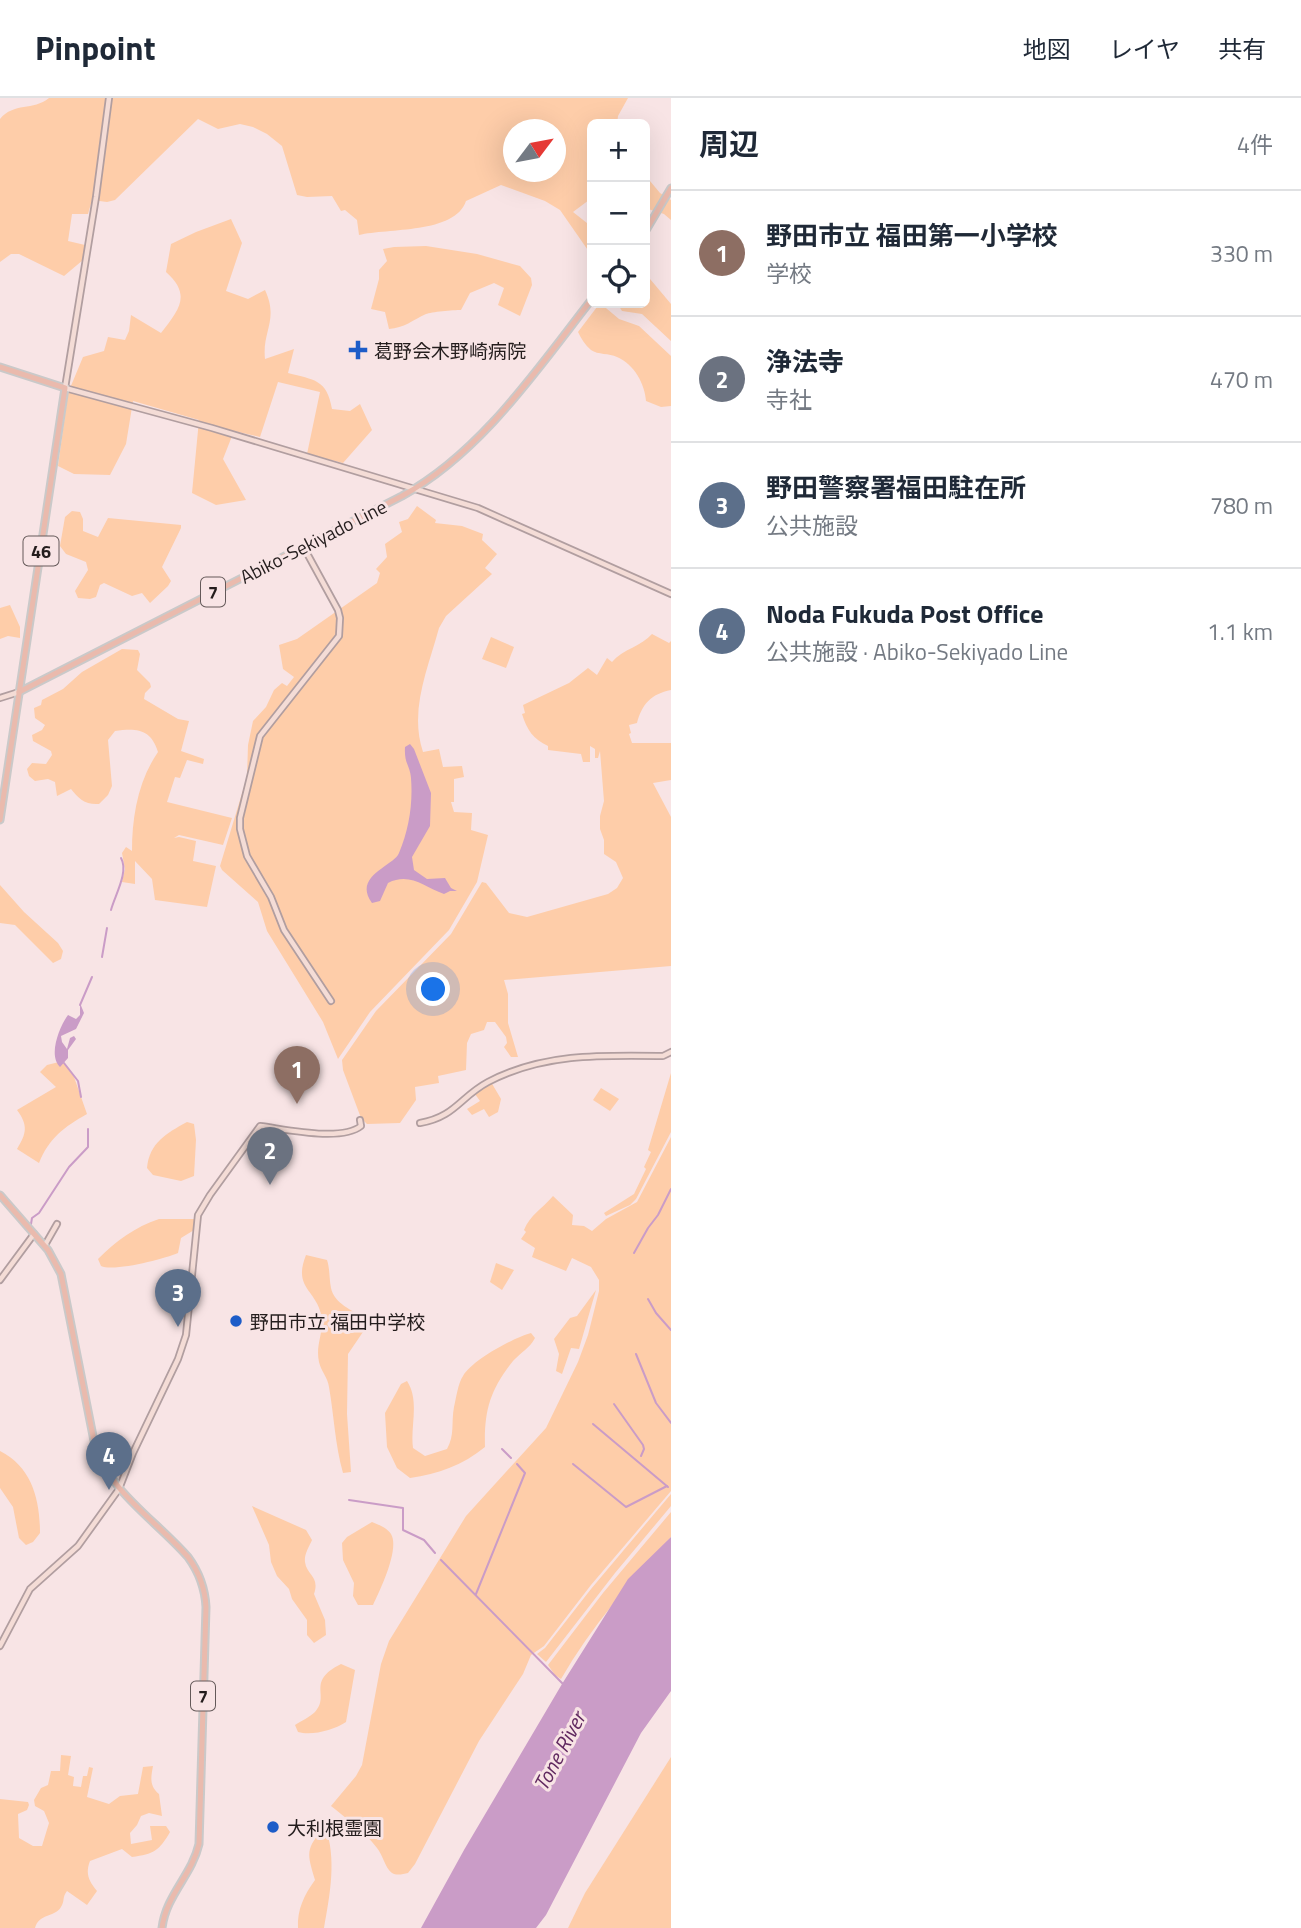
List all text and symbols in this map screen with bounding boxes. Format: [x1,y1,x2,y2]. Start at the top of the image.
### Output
text: Pinpoint [35,23,155,73]
text: 地図 [1023,31,1071,67]
text: レイヤ [1109,31,1180,67]
text: 共有 [1218,31,1266,67]
north arrow [503,119,566,182]
map controls [587,119,650,308]
button: + [587,119,650,182]
text: 周辺 [699,121,759,167]
text: 4件 [1237,127,1273,162]
button: − [587,182,650,245]
text: 野田市立 福田第一小学校 [766,216,1058,255]
text: 1 [716,236,728,271]
text: 330 m [1210,236,1273,271]
button: locate [587,245,650,308]
text: 学校 [766,256,812,291]
place label: 葛野会木野崎病院 [374,336,526,365]
marker: 葛野会木野崎病院 [348,340,368,360]
text: 浄法寺 [766,342,844,381]
text: 2 [716,362,728,397]
text: 470 m [1210,362,1273,397]
text: 寺社 [766,382,812,417]
text: 野田警察署福田駐在所 [766,468,1026,507]
text: 3 [716,488,728,523]
text: 780 m [1210,488,1273,523]
street label: Abiko-Sekiyado Line [235,491,391,591]
text: 公共施設 [766,508,858,543]
road number: 46 [23,536,58,565]
road number: 7 [201,578,225,606]
text: Noda Fukuda Post Office [766,594,1043,633]
text: 4 [716,614,728,649]
text: 1.1 km [1207,614,1273,649]
text: 公共施設 · Abiko-Sekiyado Line [766,634,1068,669]
your location [416,972,450,1006]
pin: 1 [274,1046,320,1104]
pin: 2 [247,1127,293,1185]
pin: 3 [155,1269,201,1327]
place label: 野田市立 福田中学校 [250,1307,425,1336]
marker: 野田市立 福田中学校 [228,1313,244,1329]
pin: 4 [86,1432,132,1490]
road number: 7 [191,1681,215,1710]
water label: Tone River [525,1704,594,1796]
place label: 大利根霊園 [287,1813,382,1842]
marker: 大利根霊園 [265,1819,281,1835]

